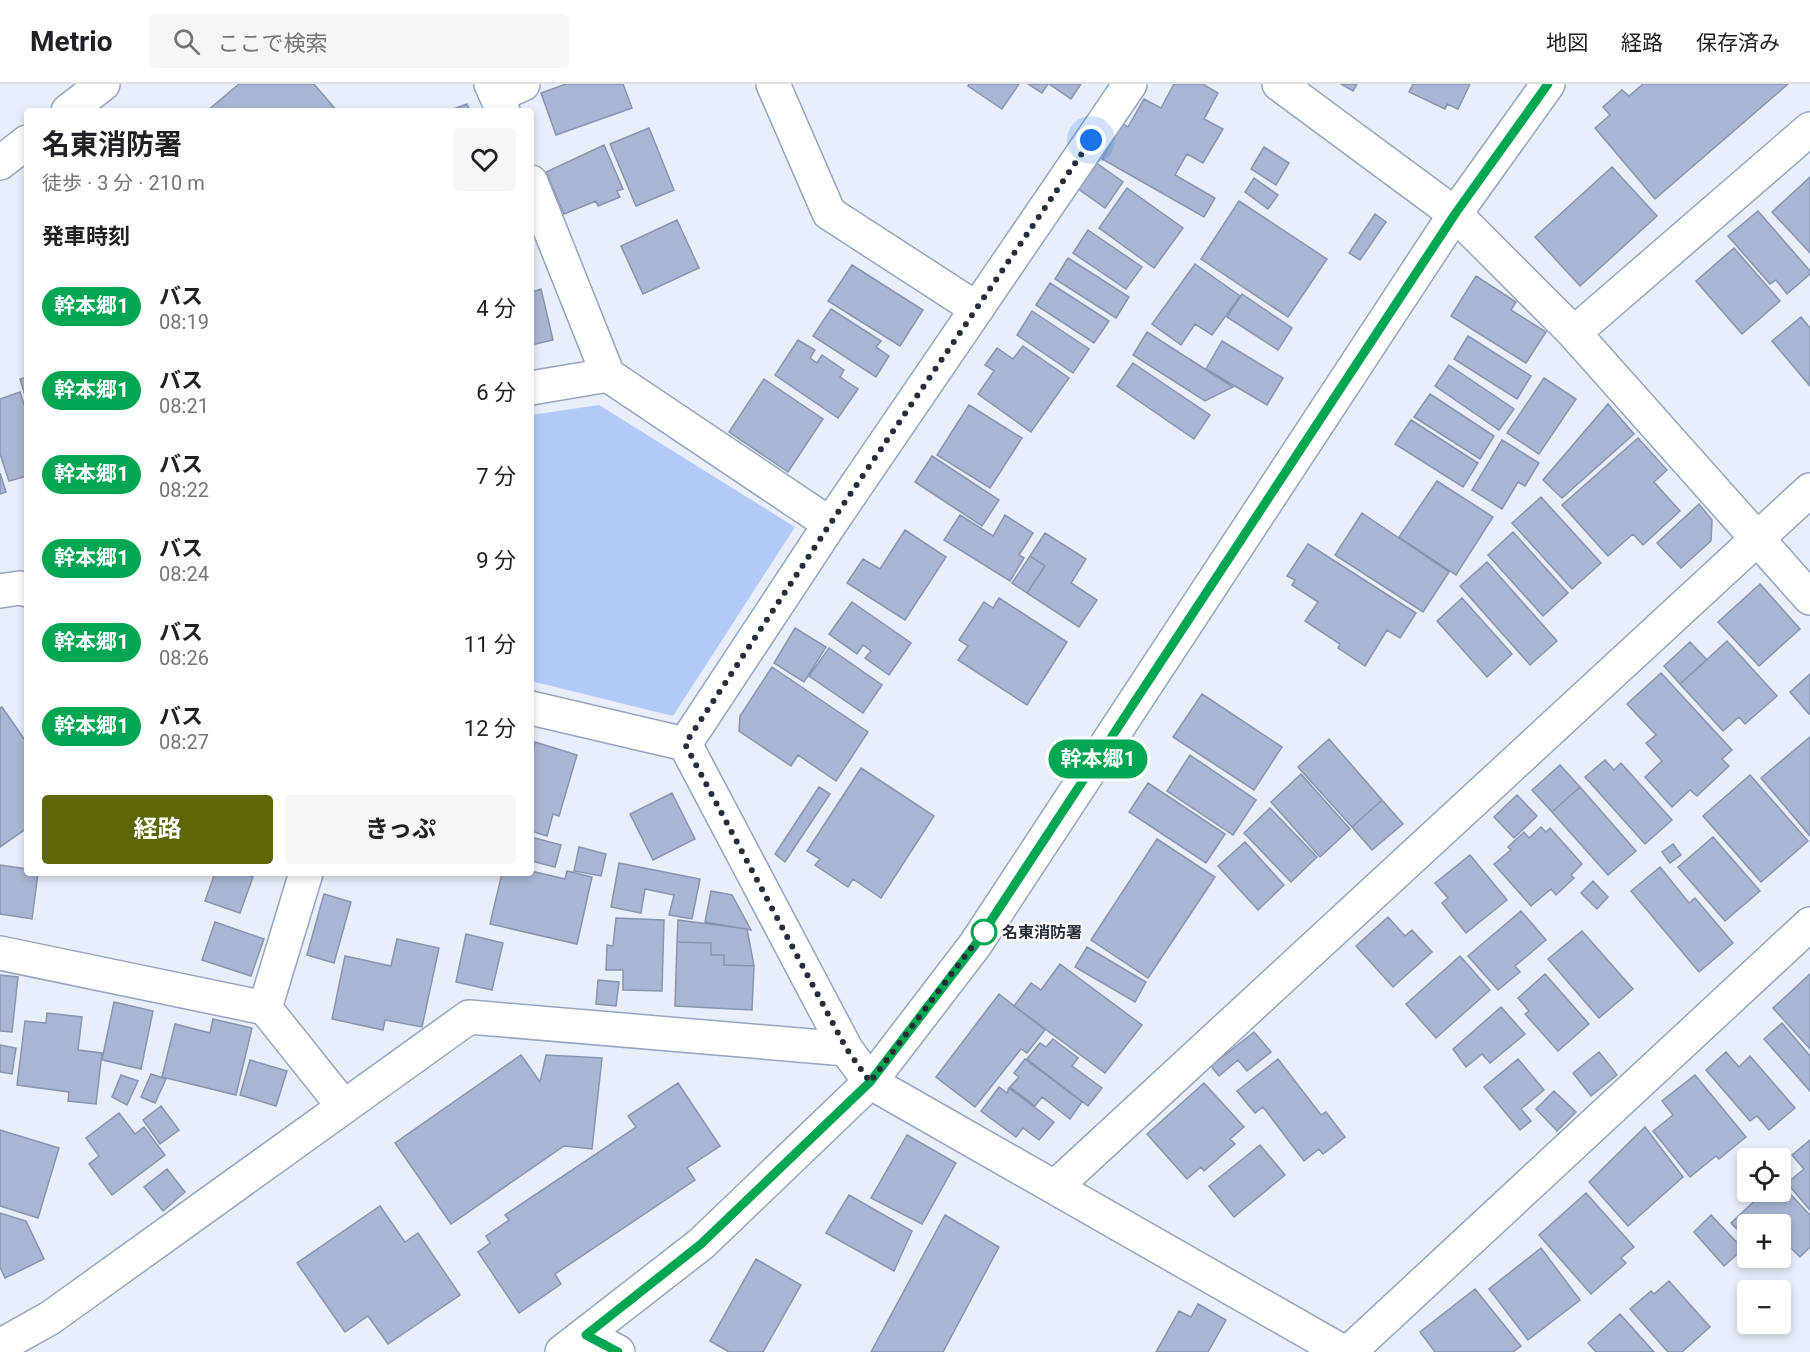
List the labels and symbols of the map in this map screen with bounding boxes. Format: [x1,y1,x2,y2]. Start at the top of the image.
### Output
your location [1076,125,1106,155]
line badge: 幹本郷1 [1056,740,1140,778]
marker: 名東消防署 [971,919,997,945]
place label: 名東消防署 [1002,923,1082,942]

